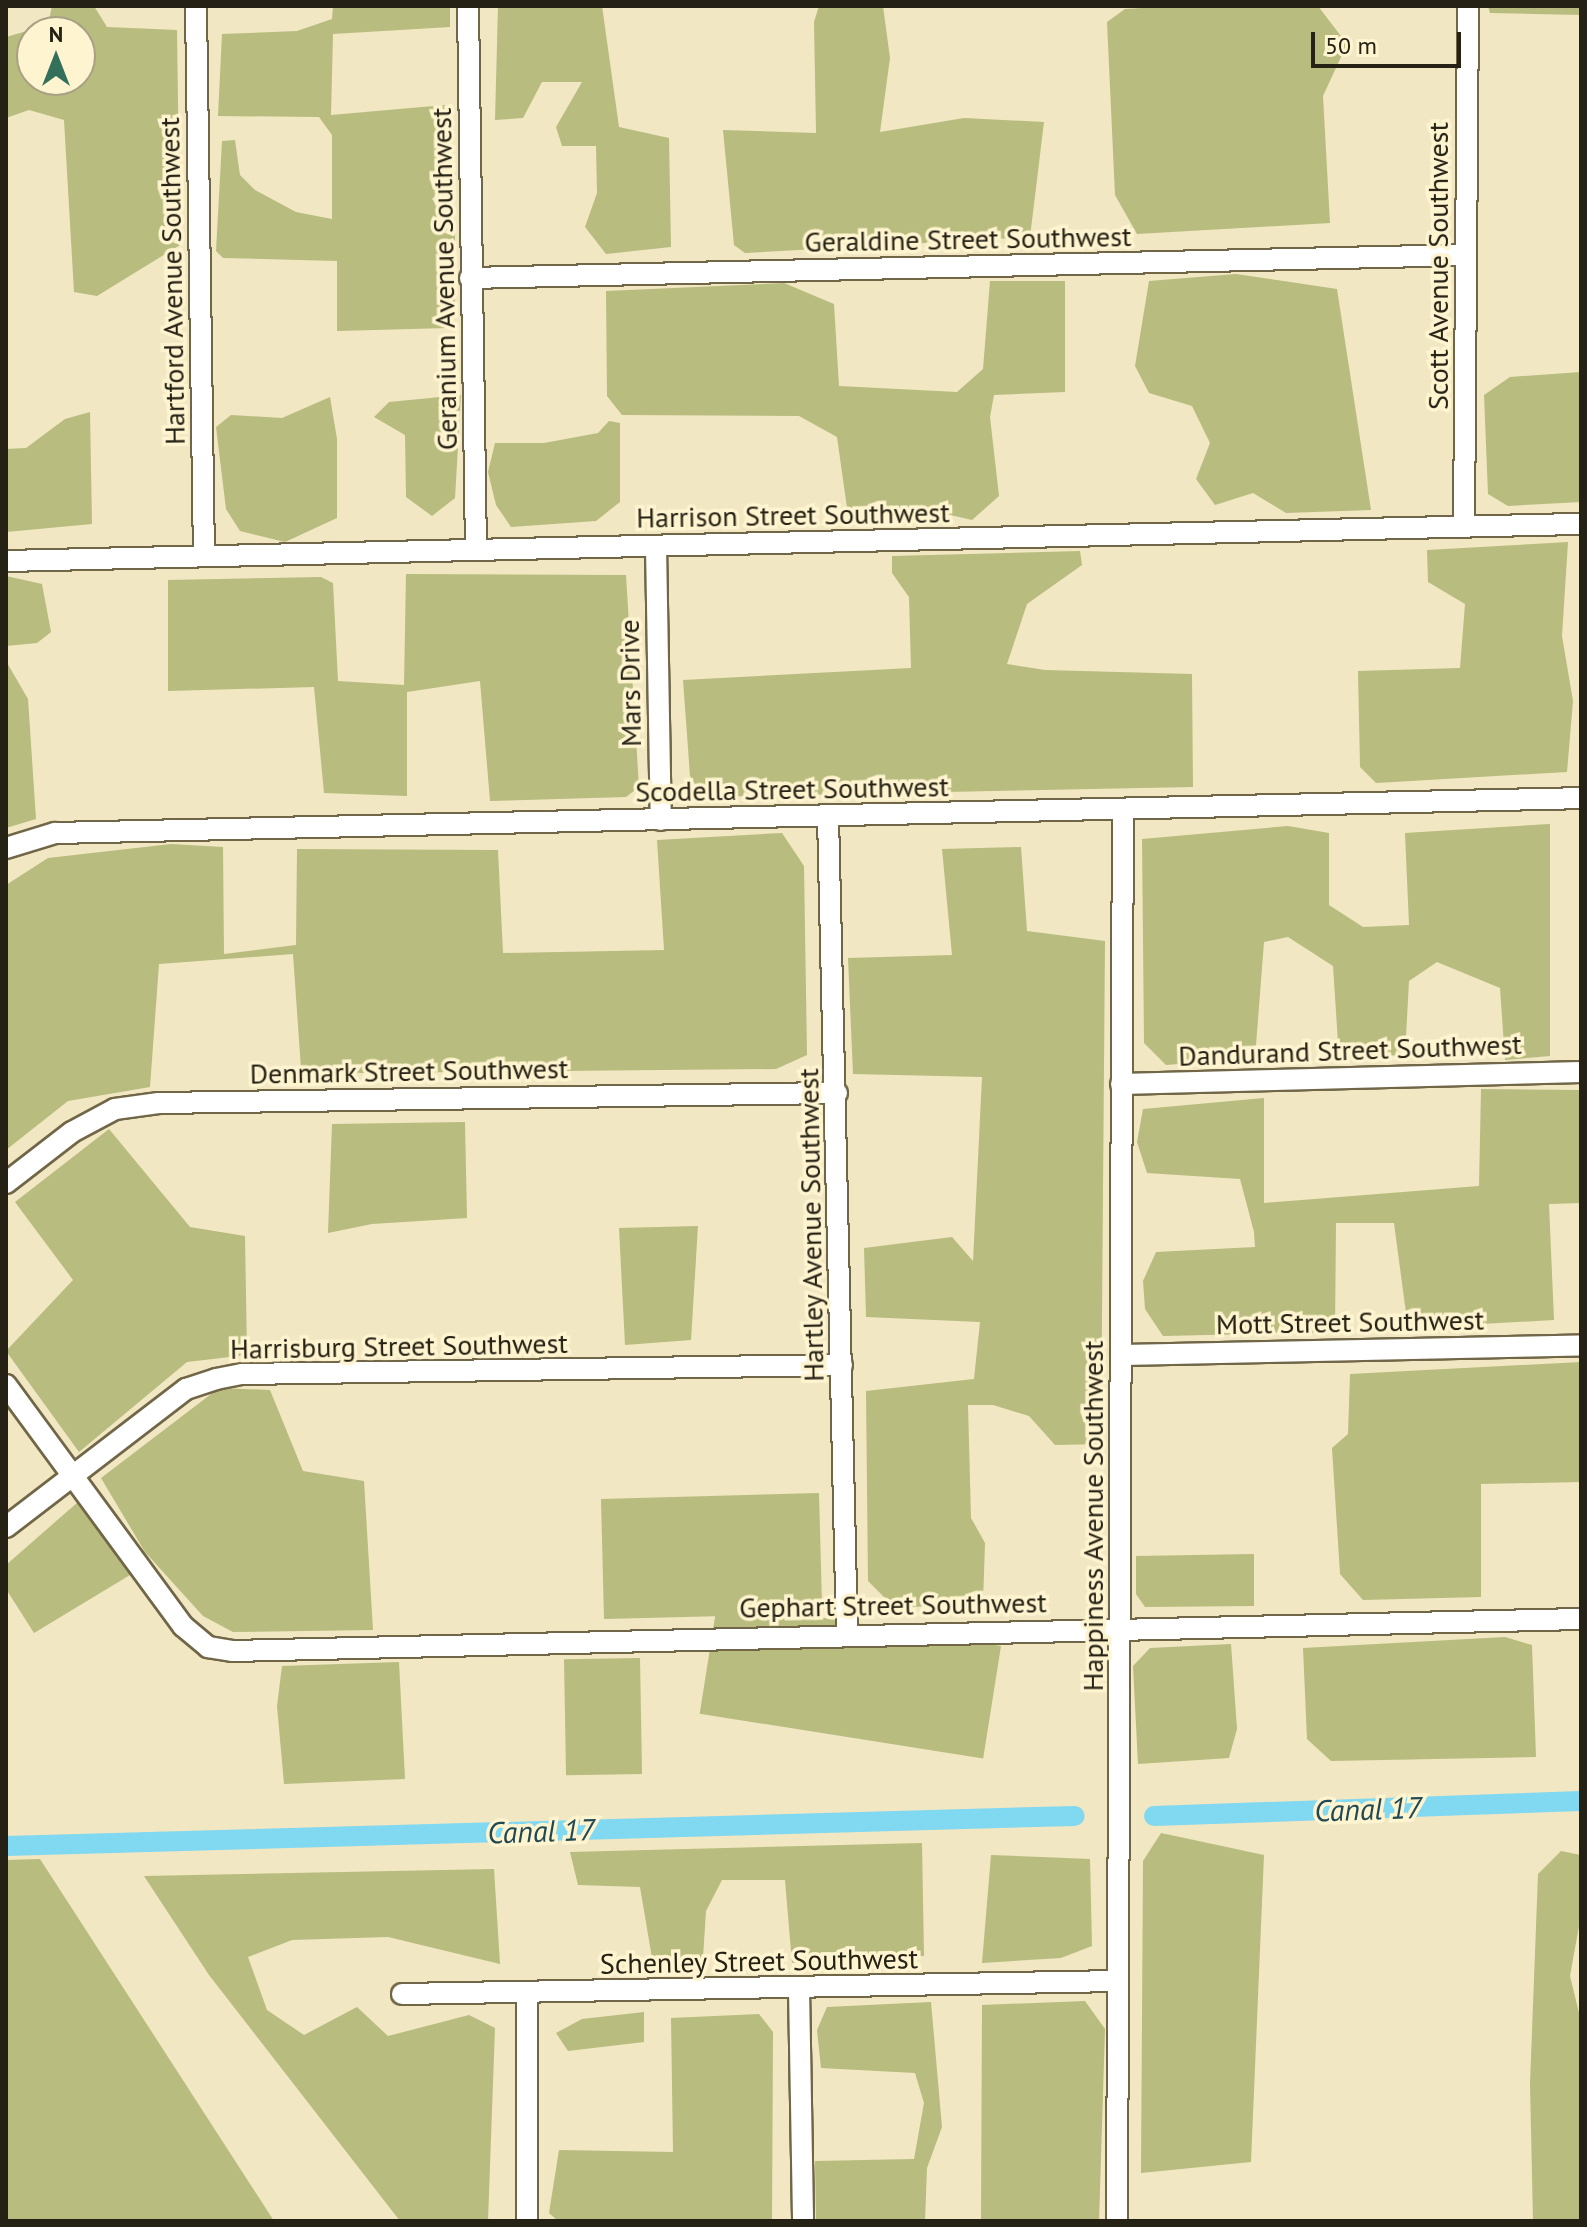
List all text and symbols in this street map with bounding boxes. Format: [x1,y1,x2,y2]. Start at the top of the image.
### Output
north arrow [16,16,96,96]
scale bar [1315,16,1465,66]
text: N [49,20,63,48]
text: 50 m [1325,30,1377,61]
street label: Geranium Avenue Southwest [424,107,464,451]
street label: Hartford Avenue Southwest [152,116,192,446]
street label: Scott Avenue Southwest [1421,122,1455,410]
street label: Geraldine Street Southwest [804,219,1132,259]
street label: Harrison Street Southwest [636,495,950,535]
street label: Mars Drive [612,619,648,747]
street label: Scodella Street Southwest [635,769,949,809]
street label: Dandurand Street Southwest [1178,1027,1522,1073]
street label: Denmark Street Southwest [249,1051,569,1091]
street label: Hartley Avenue Southwest [791,1067,831,1383]
street label: Mott Street Southwest [1216,1303,1484,1341]
street label: Harrisburg Street Southwest [230,1326,568,1366]
street label: Happiness Avenue Southwest [1076,1340,1110,1692]
street label: Gephart Street Southwest [739,1586,1047,1624]
water label: Canal 17 [1314,1789,1422,1829]
water label: Canal 17 [487,1811,595,1851]
street label: Schenley Street Southwest [599,1941,919,1981]

